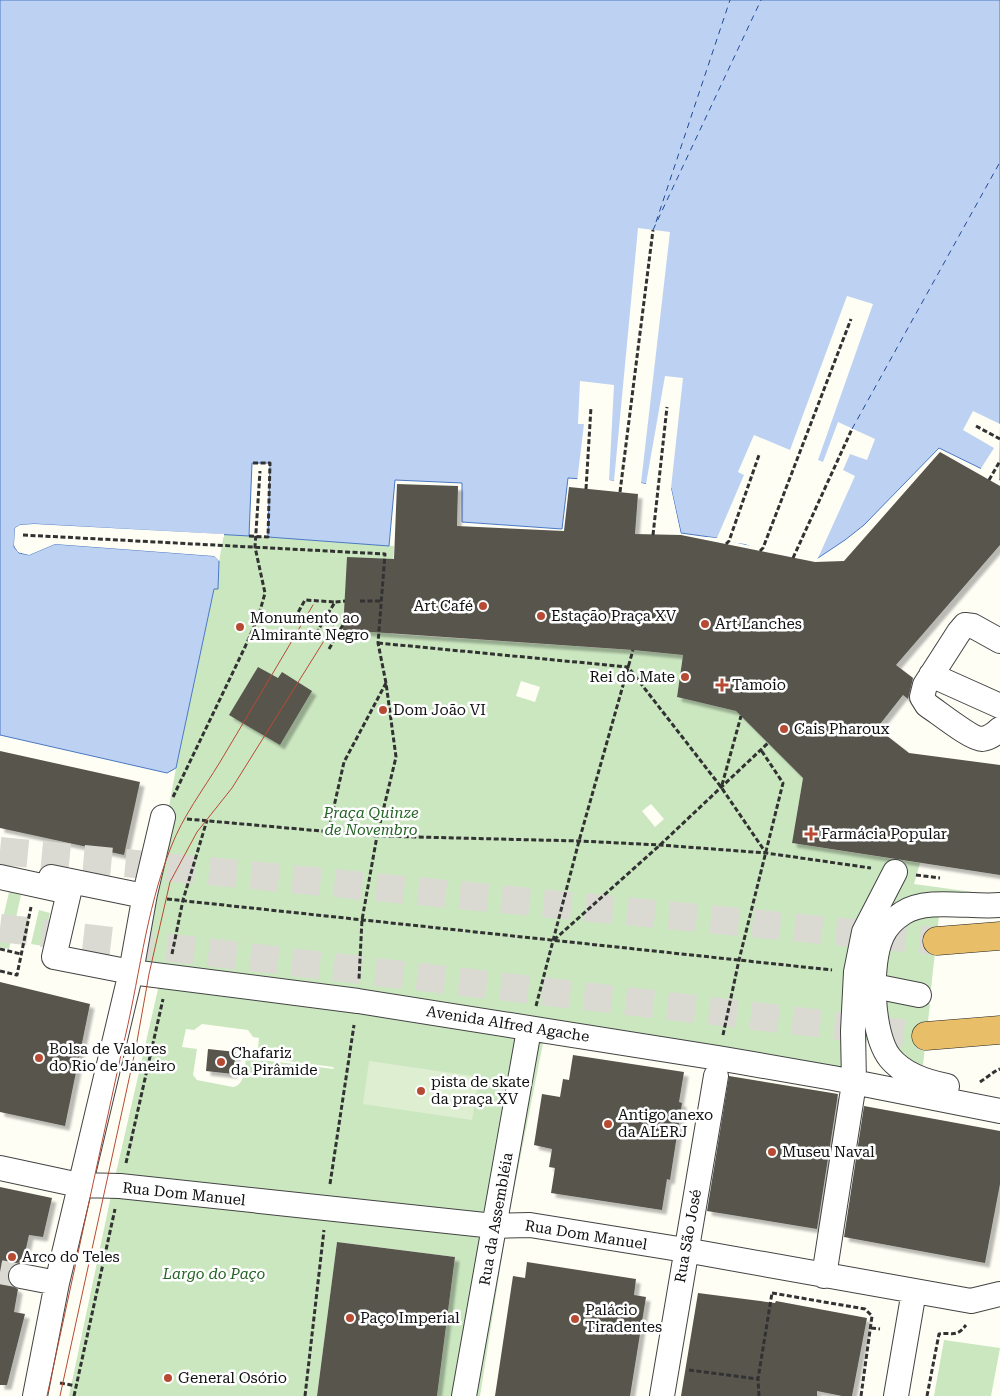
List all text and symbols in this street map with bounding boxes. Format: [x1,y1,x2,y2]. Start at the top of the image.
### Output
place label: Art Café [414,597,473,615]
marker: Art Café [477,600,489,612]
place label: Estação Praça XV [551,607,677,625]
place label: Monumento ao Almirante Negro [250,609,369,644]
marker: Estação Praça XV [535,610,547,622]
place label: Art Lanches [715,615,802,633]
marker: Art Lanches [699,618,711,630]
marker: Monumento ao Almirante Negro [234,621,246,633]
place label: Rei do Mate [590,668,675,686]
marker: Rei do Mate [679,671,691,683]
place label: Tamoio [732,676,786,694]
marker: Tamoio [716,679,728,691]
place label: Dom João VI [393,701,486,719]
marker: Dom João VI [377,704,389,716]
place label: Cais Pharoux [794,720,890,738]
marker: Cais Pharoux [778,723,790,735]
park label: Praça Quinze de Novembro [322,804,419,839]
place label: Farmácia Popular [821,825,947,843]
marker: Farmácia Popular [805,828,817,840]
street label: Avenida Alfred Agache [425,1002,591,1046]
place label: Bolsa de Valores do Rio de Janeiro [49,1040,176,1075]
place label: Chafariz da Pirâmide [231,1044,317,1079]
marker: Bolsa de Valores do Rio de Janeiro [33,1052,45,1064]
marker: Chafariz da Pirâmide [215,1056,227,1068]
place label: pista de skate da praça XV [431,1073,530,1108]
marker: pista de skate da praça XV [415,1085,427,1097]
place label: Antigo anexo da ALERJ [618,1106,713,1141]
marker: Antigo anexo da ALERJ [602,1118,614,1130]
place label: Museu Naval [782,1143,875,1161]
marker: Museu Naval [766,1146,778,1158]
street label: Rua da Assembléia [475,1151,517,1287]
street label: Rua Dom Manuel [122,1179,247,1209]
street label: Rua São José [671,1188,705,1284]
street label: Rua Dom Manuel [524,1216,649,1254]
place label: Arco do Teles [22,1248,120,1266]
marker: Arco do Teles [6,1251,18,1263]
park label: Largo do Paço [162,1265,266,1283]
place label: Palácio Tiradentes [585,1301,662,1336]
place label: Paço Imperial [360,1309,460,1327]
marker: Paço Imperial [344,1312,356,1324]
marker: Palácio Tiradentes [569,1313,581,1325]
place label: General Osório [178,1369,287,1387]
marker: General Osório [162,1372,174,1384]

